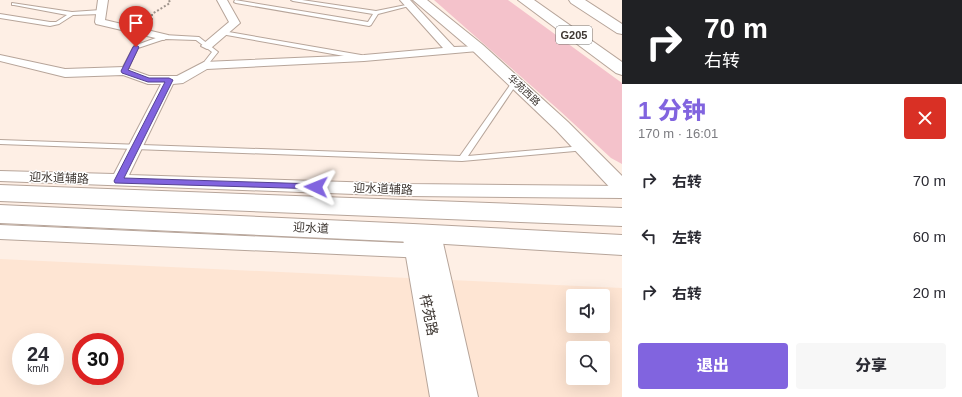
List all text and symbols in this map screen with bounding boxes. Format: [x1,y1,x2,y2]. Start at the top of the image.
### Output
pin [119,6,153,47]
icon: arrive [125,12,147,34]
text: 70 m [704,13,768,44]
icon: right [638,16,690,68]
road number: G205 [556,26,592,44]
text: 右转 [704,51,740,71]
street label: 华苑西路 [506,72,542,108]
text: 1 分钟 [638,97,706,124]
button: close [904,97,946,139]
text: 170 m · 16:01 [638,126,718,141]
position arrow [295,166,337,208]
icon: right [638,169,660,191]
street label: 迎水道辅路 [29,170,89,186]
text: 70 m [913,172,946,189]
text: 右转 [672,173,702,190]
street label: 迎水道辅路 [353,181,413,197]
street label: 迎水道 [293,220,329,236]
icon: left [638,225,660,247]
text: 60 m [913,228,946,245]
text: 左转 [672,229,702,246]
icon: right [638,281,660,303]
text: 20 m [913,284,946,301]
text: 右转 [672,285,702,302]
map controls [566,289,610,385]
button: sound [566,289,610,333]
street label: 梓苑路 [417,293,441,337]
speed limit sign: 30 [72,333,124,385]
button: search [566,341,610,385]
text: 24 [27,343,49,365]
button: 退出 [638,343,788,389]
button: 分享 [796,343,946,389]
text: km/h [27,363,49,374]

